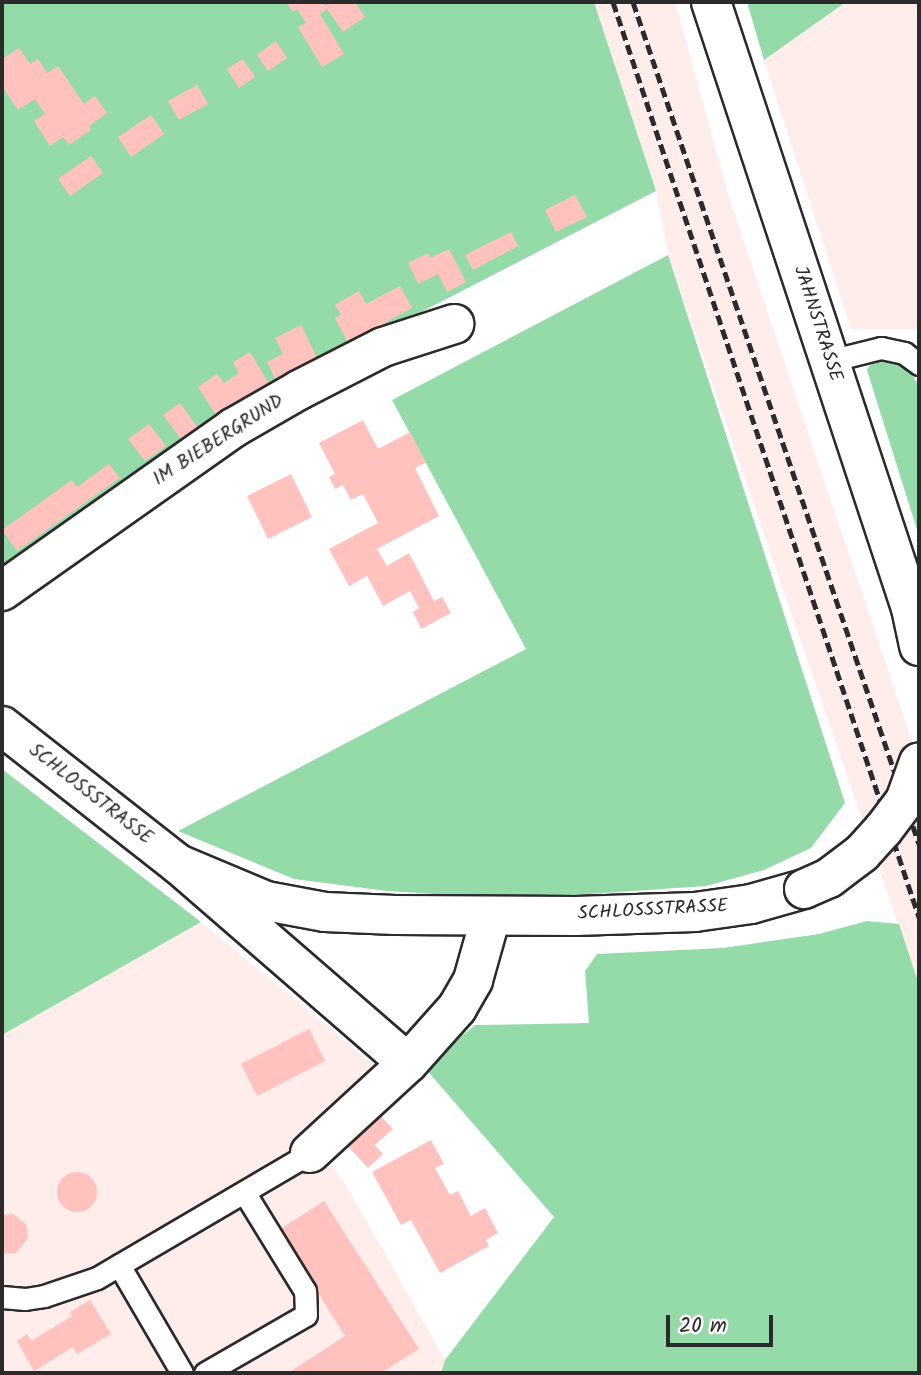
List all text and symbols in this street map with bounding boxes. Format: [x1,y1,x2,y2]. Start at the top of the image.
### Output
street label: JAHNSTRASSE [788,263,846,385]
street label: IM BIEBERGRUND [149,390,289,492]
street label: SCHLOSSSTRASSE [24,740,156,850]
street label: SCHLOSSSTRASSE [577,896,729,926]
scale bar [669,1302,776,1346]
text: 20 m [679,1310,727,1343]

